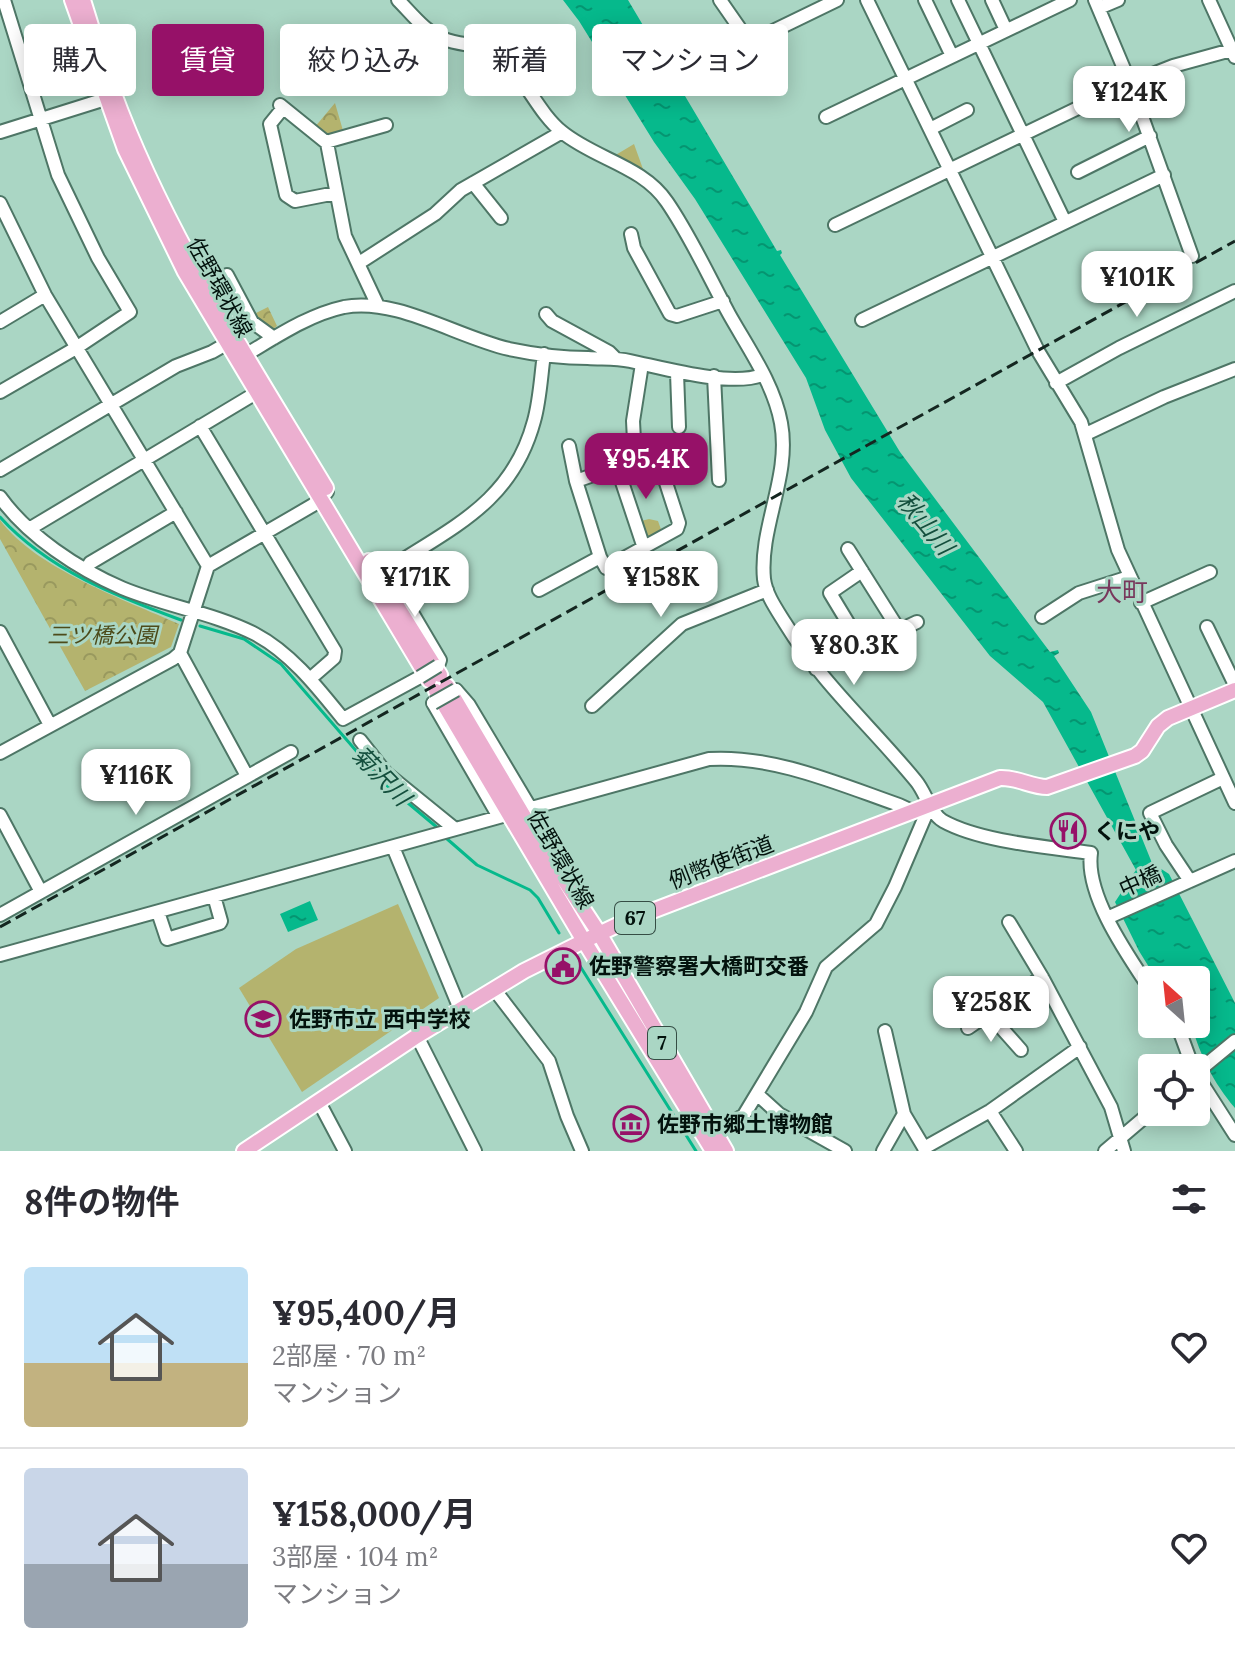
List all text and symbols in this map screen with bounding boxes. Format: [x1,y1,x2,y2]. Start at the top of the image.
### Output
chip: 購入 [24,24,136,96]
chip: 賃貸 [152,24,264,96]
chip: 絞り込み [280,24,448,96]
chip: 新着 [464,24,576,96]
chip: マンション [592,24,788,96]
pin: ¥124K [1073,66,1185,134]
text: ¥124K [1091,75,1167,108]
street label: 佐野環状線 [181,232,259,342]
pin: ¥101K [1081,251,1193,319]
text: ¥101K [1100,260,1174,293]
pin: ¥95.4K [581,433,711,501]
text: ¥95.4K [603,442,689,475]
water label: 秋山川 [890,486,962,564]
pin: ¥171K [359,551,471,619]
pin: ¥158K [605,551,717,619]
text: ¥171K [380,560,450,593]
text: ¥158K [623,560,699,593]
district label: 大町 [1096,575,1148,608]
pin: ¥80.3K [789,619,919,687]
park label: 三ツ橋公園 [47,621,160,649]
text: ¥80.3K [810,628,898,661]
water label: 菊沢川 [345,739,420,814]
pin: ¥116K [80,749,192,817]
text: ¥116K [99,758,173,791]
street label: 佐野環状線 [521,804,601,914]
restaurant icon: くにや [1049,812,1087,850]
place label: くにや [1094,817,1160,845]
street label: 例幣使街道 [665,829,777,895]
street label: 中橋 [1114,859,1166,903]
road number: 67 [615,902,655,934]
public building icon: 佐野警察署大橋町交番 [544,947,582,985]
place label: 佐野警察署大橋町交番 [589,952,809,980]
north arrow [1138,966,1210,1038]
map controls [1138,966,1210,1126]
pin: ¥258K [935,976,1047,1044]
text: ¥258K [951,985,1031,1018]
school or university icon: 佐野市立 西中学校 [244,1000,282,1038]
place label: 佐野市立 西中学校 [289,1005,471,1033]
road number: 7 [648,1027,676,1059]
button: locate [1138,1054,1210,1126]
museum icon: 佐野市郷土博物館 [612,1105,650,1143]
place label: 佐野市郷土博物館 [657,1110,833,1138]
icon: filters [1167,1177,1211,1221]
text: 8件の物件 [24,1180,179,1223]
text: ¥95,400/月 [272,1291,460,1334]
icon: home [88,1299,184,1395]
icon: heart [1167,1325,1211,1369]
text: 2部屋 · 70 m² [272,1339,426,1372]
text: マンション [272,1376,402,1409]
text: ¥158,000/月 [272,1492,477,1535]
icon: home [88,1500,184,1596]
icon: heart [1167,1526,1211,1570]
text: 3部屋 · 104 m² [272,1540,438,1573]
text: マンション [272,1577,402,1610]

